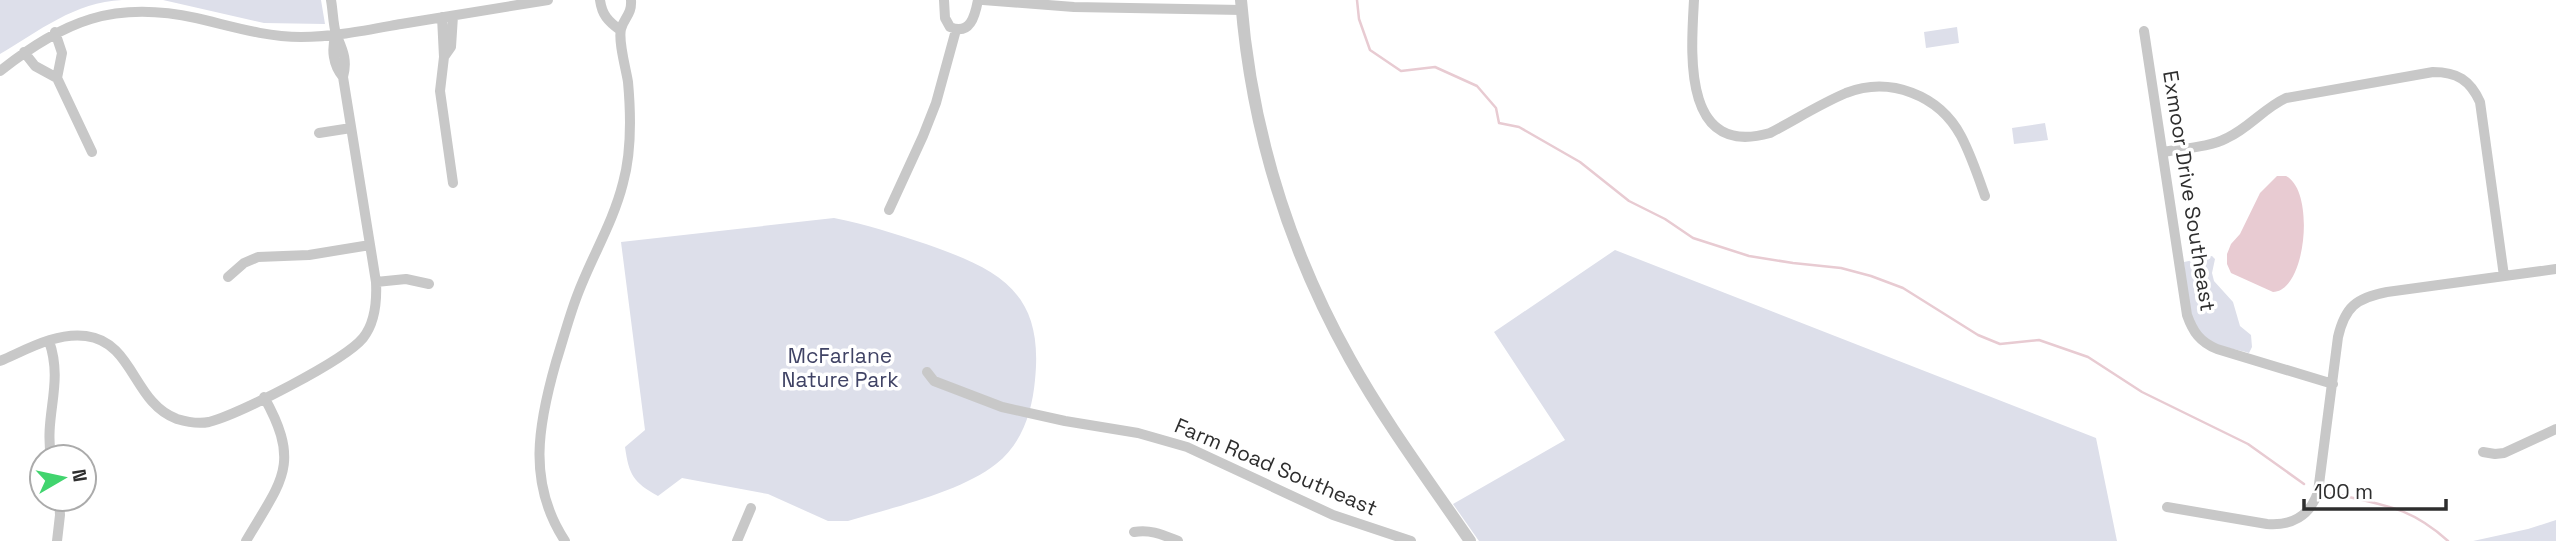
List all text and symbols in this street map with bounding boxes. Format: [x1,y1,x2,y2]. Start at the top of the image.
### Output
street label: Exmoor Drive Southeast [2157,69,2222,313]
park label: McFarlane Nature Park [782,342,898,393]
street label: Farm Road Southeast [1171,412,1382,522]
north arrow [28,443,98,513]
text: N [66,467,93,484]
scale bar [2304,468,2446,512]
text: 100 m [2314,478,2373,505]

